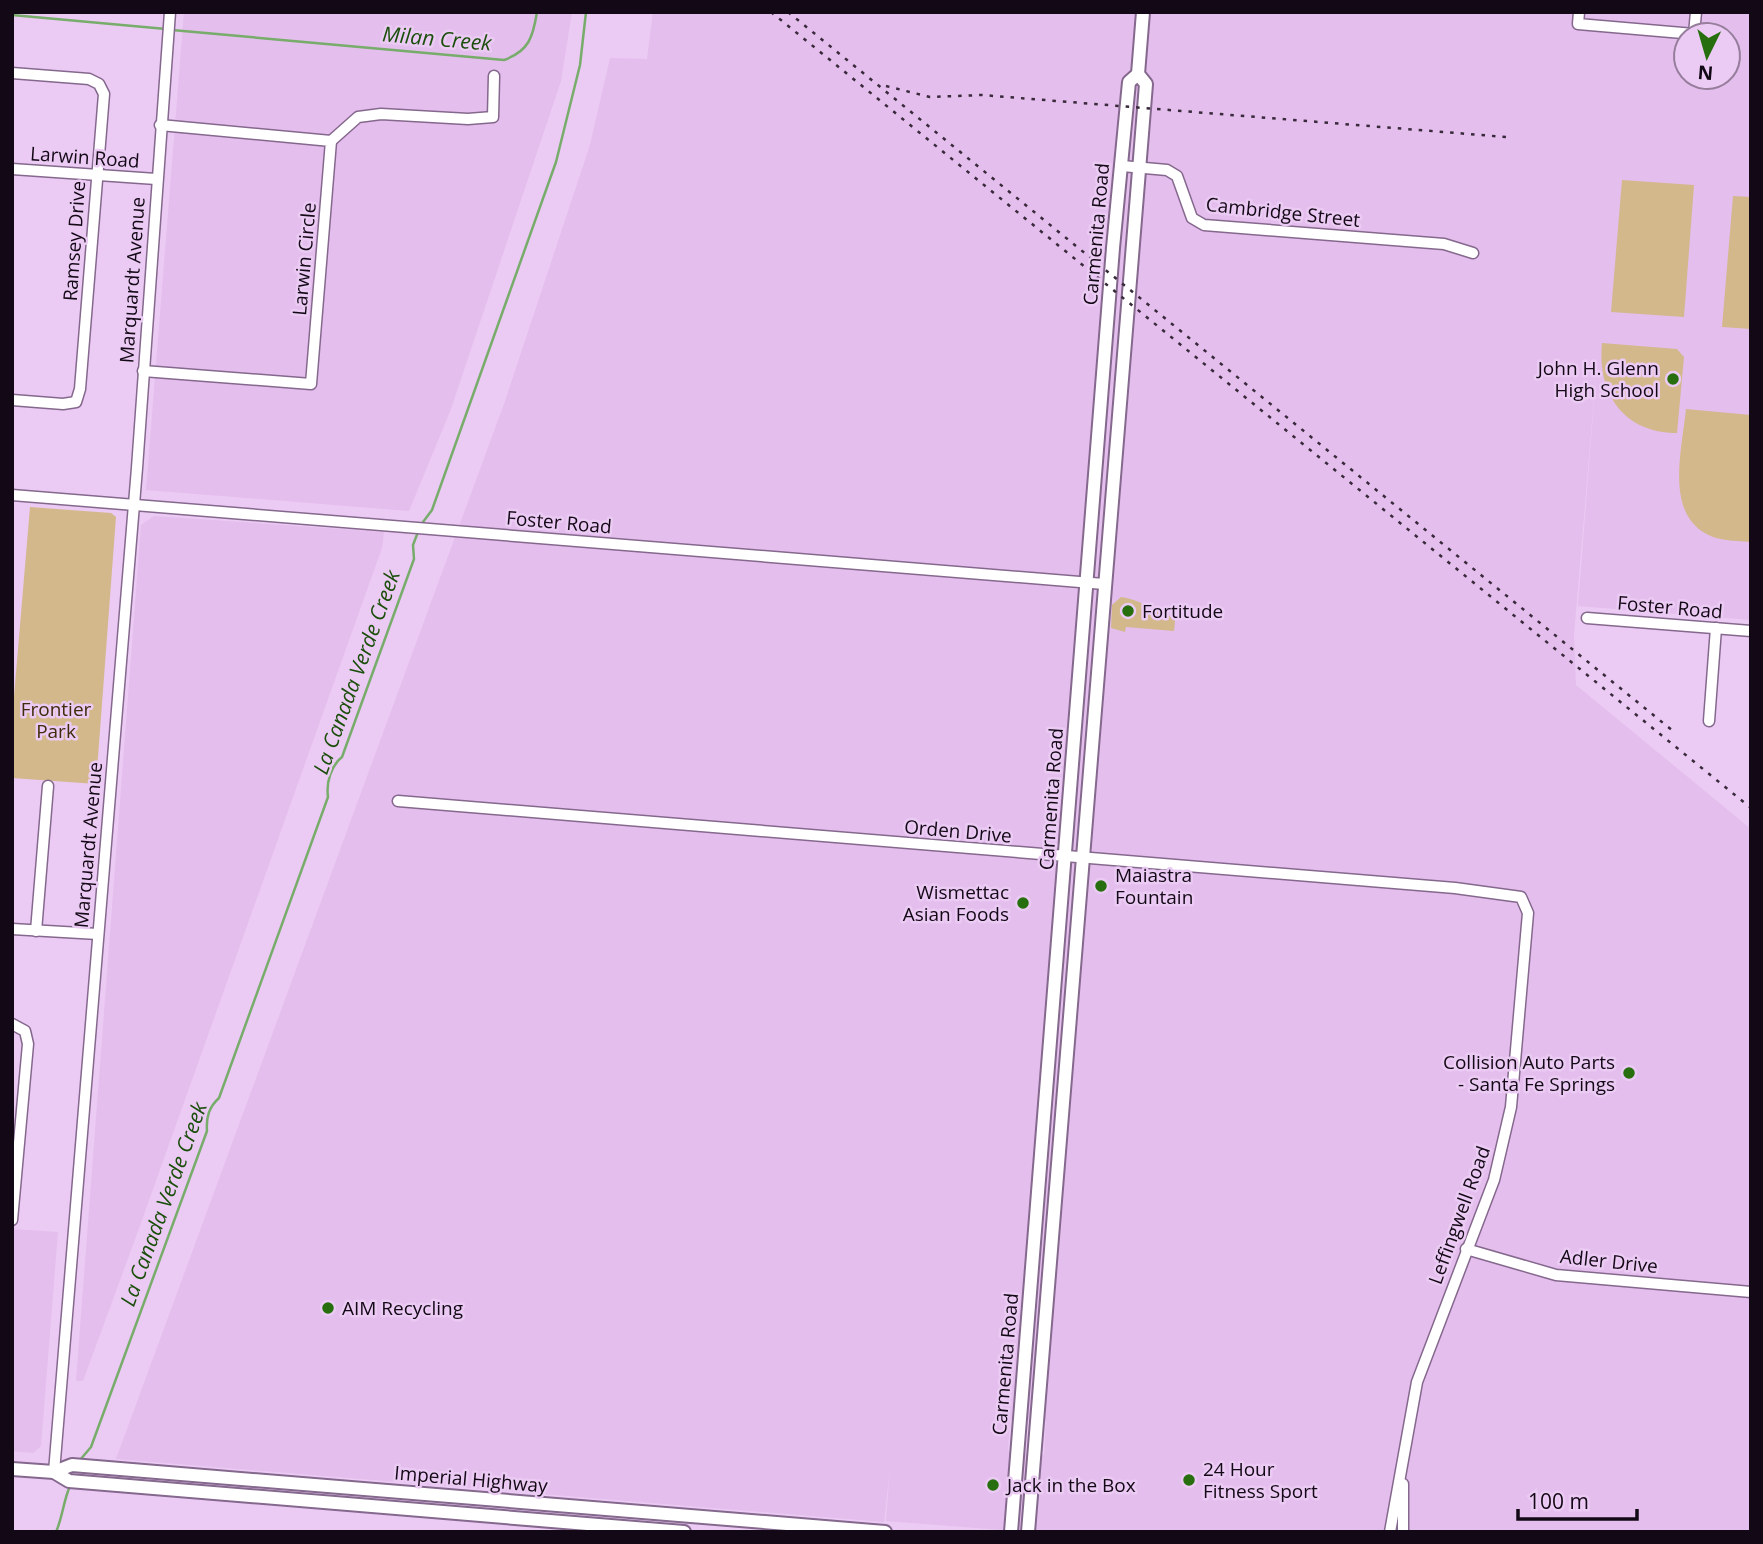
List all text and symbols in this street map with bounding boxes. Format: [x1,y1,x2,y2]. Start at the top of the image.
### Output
water label: Milan Creek [381,19,493,57]
north arrow [1672,21,1742,91]
text: N [1697,59,1714,87]
street label: Larwin Road [29,140,141,174]
street label: Carmenita Road [1077,162,1115,306]
street label: Ramsey Drive [57,180,91,302]
street label: Cambridge Street [1205,191,1362,233]
street label: Marquardt Avenue [113,196,151,364]
street label: Larwin Circle [286,201,322,317]
place label: John H. Glenn High School [1536,355,1659,403]
marker: John H. Glenn High School [1665,371,1681,387]
street label: Foster Road [505,504,613,540]
water label: La Canada Verde Creek [306,565,406,778]
street label: Foster Road [1616,589,1724,625]
place label: Fortitude [1142,598,1223,624]
marker: Fortitude [1120,603,1136,619]
park label: Frontier Park [21,696,92,744]
street label: Carmenita Road [1033,727,1069,871]
street label: Marquardt Avenue [68,761,108,929]
street label: Orden Drive [903,813,1013,849]
place label: Maiastra Fountain [1115,862,1193,910]
marker: Maiastra Fountain [1093,878,1109,894]
place label: Wismettac Asian Foods [903,879,1009,927]
marker: Wismettac Asian Foods [1015,895,1031,911]
place label: Collision Auto Parts - Santa Fe Springs [1443,1049,1615,1097]
marker: Collision Auto Parts - Santa Fe Springs [1621,1065,1637,1081]
water label: La Canada Verde Creek [113,1097,213,1310]
street label: Leffingwell Road [1422,1142,1496,1288]
street label: Adler Drive [1559,1243,1659,1279]
street label: Carmenita Road [986,1292,1024,1436]
place label: AIM Recycling [342,1295,463,1321]
marker: AIM Recycling [320,1300,336,1316]
place label: 24 Hour Fitness Sport [1203,1456,1318,1504]
street label: Imperial Highway [393,1459,549,1499]
place label: Jack in the Box [1005,1472,1136,1498]
marker: 24 Hour Fitness Sport [1181,1472,1197,1488]
marker: Jack in the Box [985,1477,1001,1493]
scale bar [1518,1478,1637,1522]
text: 100 m [1528,1487,1589,1515]

